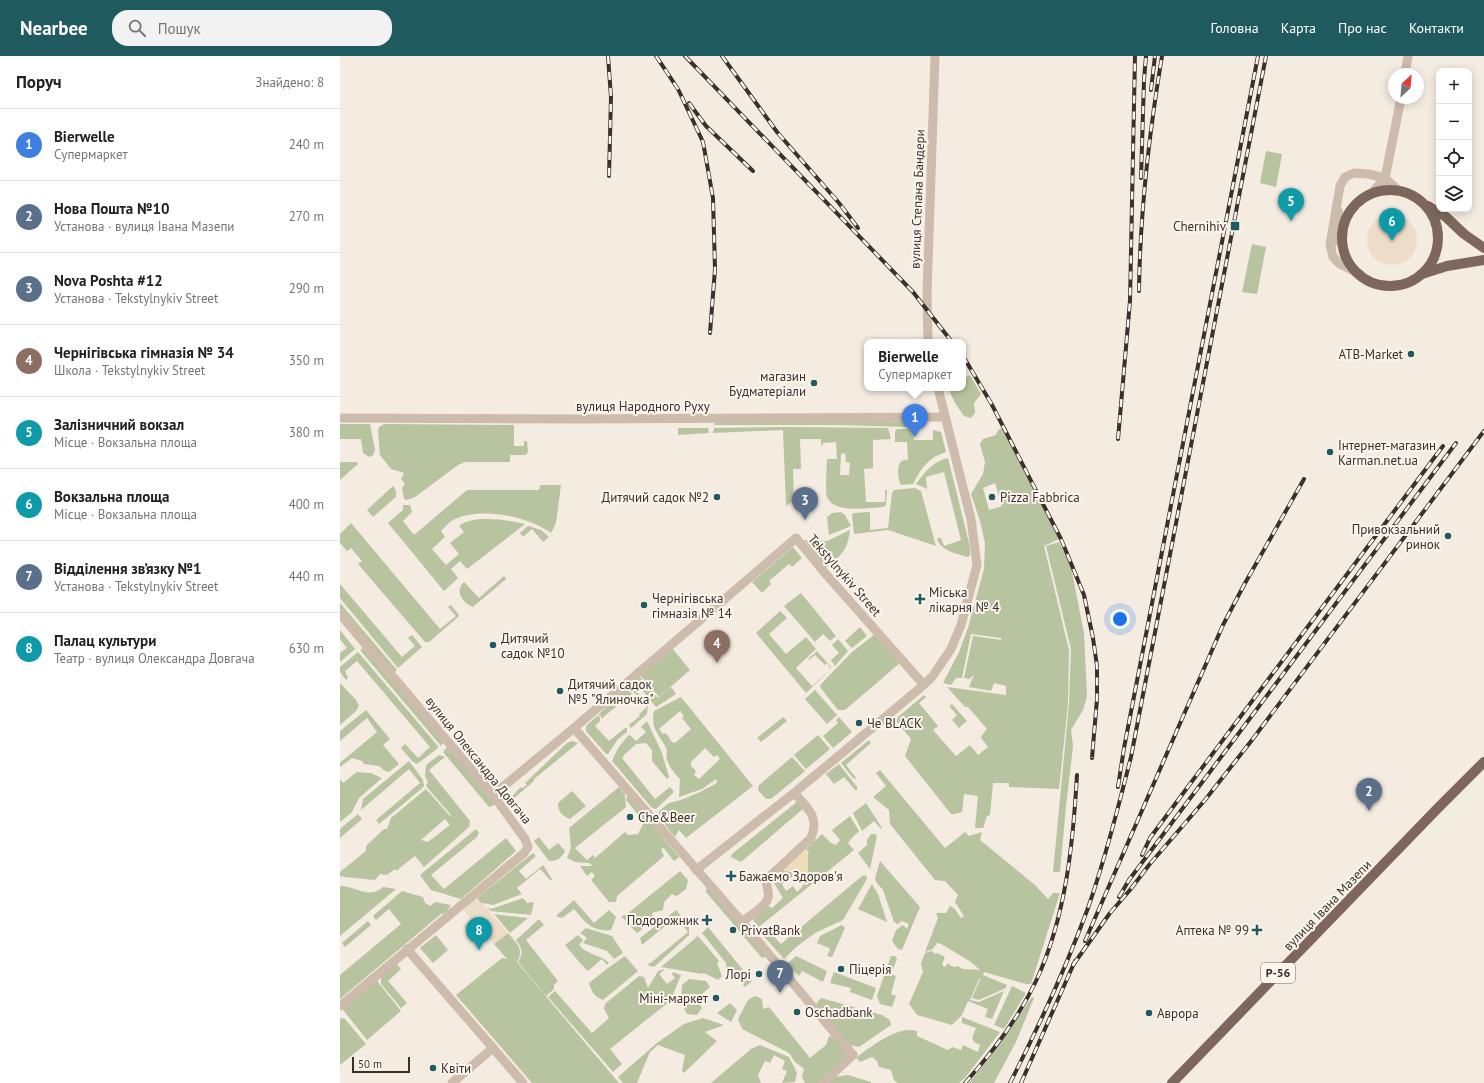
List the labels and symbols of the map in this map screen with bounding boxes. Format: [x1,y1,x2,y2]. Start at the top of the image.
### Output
north arrow [1388,68,1424,104]
street label: вулиця Степана Бандери [907,129,928,269]
pin: 5 [1278,188,1304,221]
pin: 6 [1379,208,1405,241]
place label: Chernihiv [1173,218,1227,235]
marker: Chernihiv [1229,220,1241,232]
place label: ATB-Market [1339,346,1404,363]
marker: ATB-Market [1406,349,1416,359]
place label: магазин Будматеріали [729,368,806,400]
marker: магазин Будматеріали [809,378,819,388]
street label: вулиця Народного Руху [576,398,710,415]
pin: 1 [902,404,928,437]
place label: Інтернет-магазин Karman.net.ua [1338,437,1436,469]
marker: Інтернет-магазин Karman.net.ua [1325,447,1335,457]
pin: 3 [792,487,818,520]
place label: Дитячий садок №2 [601,489,709,506]
place label: Pizza Fabbrica [1000,489,1080,506]
marker: Дитячий садок №2 [712,492,722,502]
marker: Pizza Fabbrica [987,492,997,502]
place label: Привокзальний ринок [1352,521,1441,553]
street label: Tekstylnykiv Street [804,531,885,620]
marker: Привокзальний ринок [1443,531,1453,541]
place label: Міська лікарня № 4 [928,584,999,616]
place label: Чернігівська гімназія № 14 [652,590,732,622]
marker: Міська лікарня № 4 [914,593,926,605]
marker: Чернігівська гімназія № 14 [639,600,649,610]
your location [1110,609,1130,629]
place label: Дитячий садок №10 [501,630,564,662]
pin: 4 [704,630,730,663]
marker: Дитячий садок №10 [488,640,498,650]
place label: Дитячий садок №5 "Ялиночка" [568,676,654,708]
marker: Дитячий садок №5 "Ялиночка" [555,686,565,696]
street label: вулиця Олександра Довгача [422,693,535,828]
place label: Че BLACK [867,715,922,732]
marker: Че BLACK [854,718,864,728]
pin: 2 [1356,778,1382,811]
place label: Che&Beer [638,809,695,826]
marker: Che&Beer [625,812,635,822]
street label: вулиця Івана Мазепи [1280,856,1375,954]
place label: Бажаємо Здоров'я [739,868,843,885]
marker: Бажаємо Здоров'я [726,871,736,881]
place label: Подорожник [627,912,700,929]
marker: Подорожник [702,915,712,925]
pin: 8 [466,917,492,950]
place label: PrivatBank [741,922,801,939]
place label: Аптека № 99 [1176,922,1249,939]
marker: PrivatBank [728,925,738,935]
marker: Аптека № 99 [1252,925,1262,935]
pin: 7 [767,960,793,993]
place label: Піцерія [849,961,891,978]
road number: Р-56 [1261,963,1295,983]
marker: Піцерія [836,964,846,974]
place label: Лорі [724,966,751,983]
marker: Лорі [754,969,764,979]
place label: Міні-маркет [639,990,709,1007]
marker: Міні-маркет [711,993,721,1003]
place label: Oschadbank [805,1004,873,1021]
place label: Аврора [1157,1005,1199,1022]
marker: Oschadbank [792,1007,802,1017]
marker: Аврора [1144,1008,1154,1018]
scale bar [352,1055,410,1074]
place label: Квіти [441,1060,471,1077]
marker: Квіти [428,1063,438,1073]

